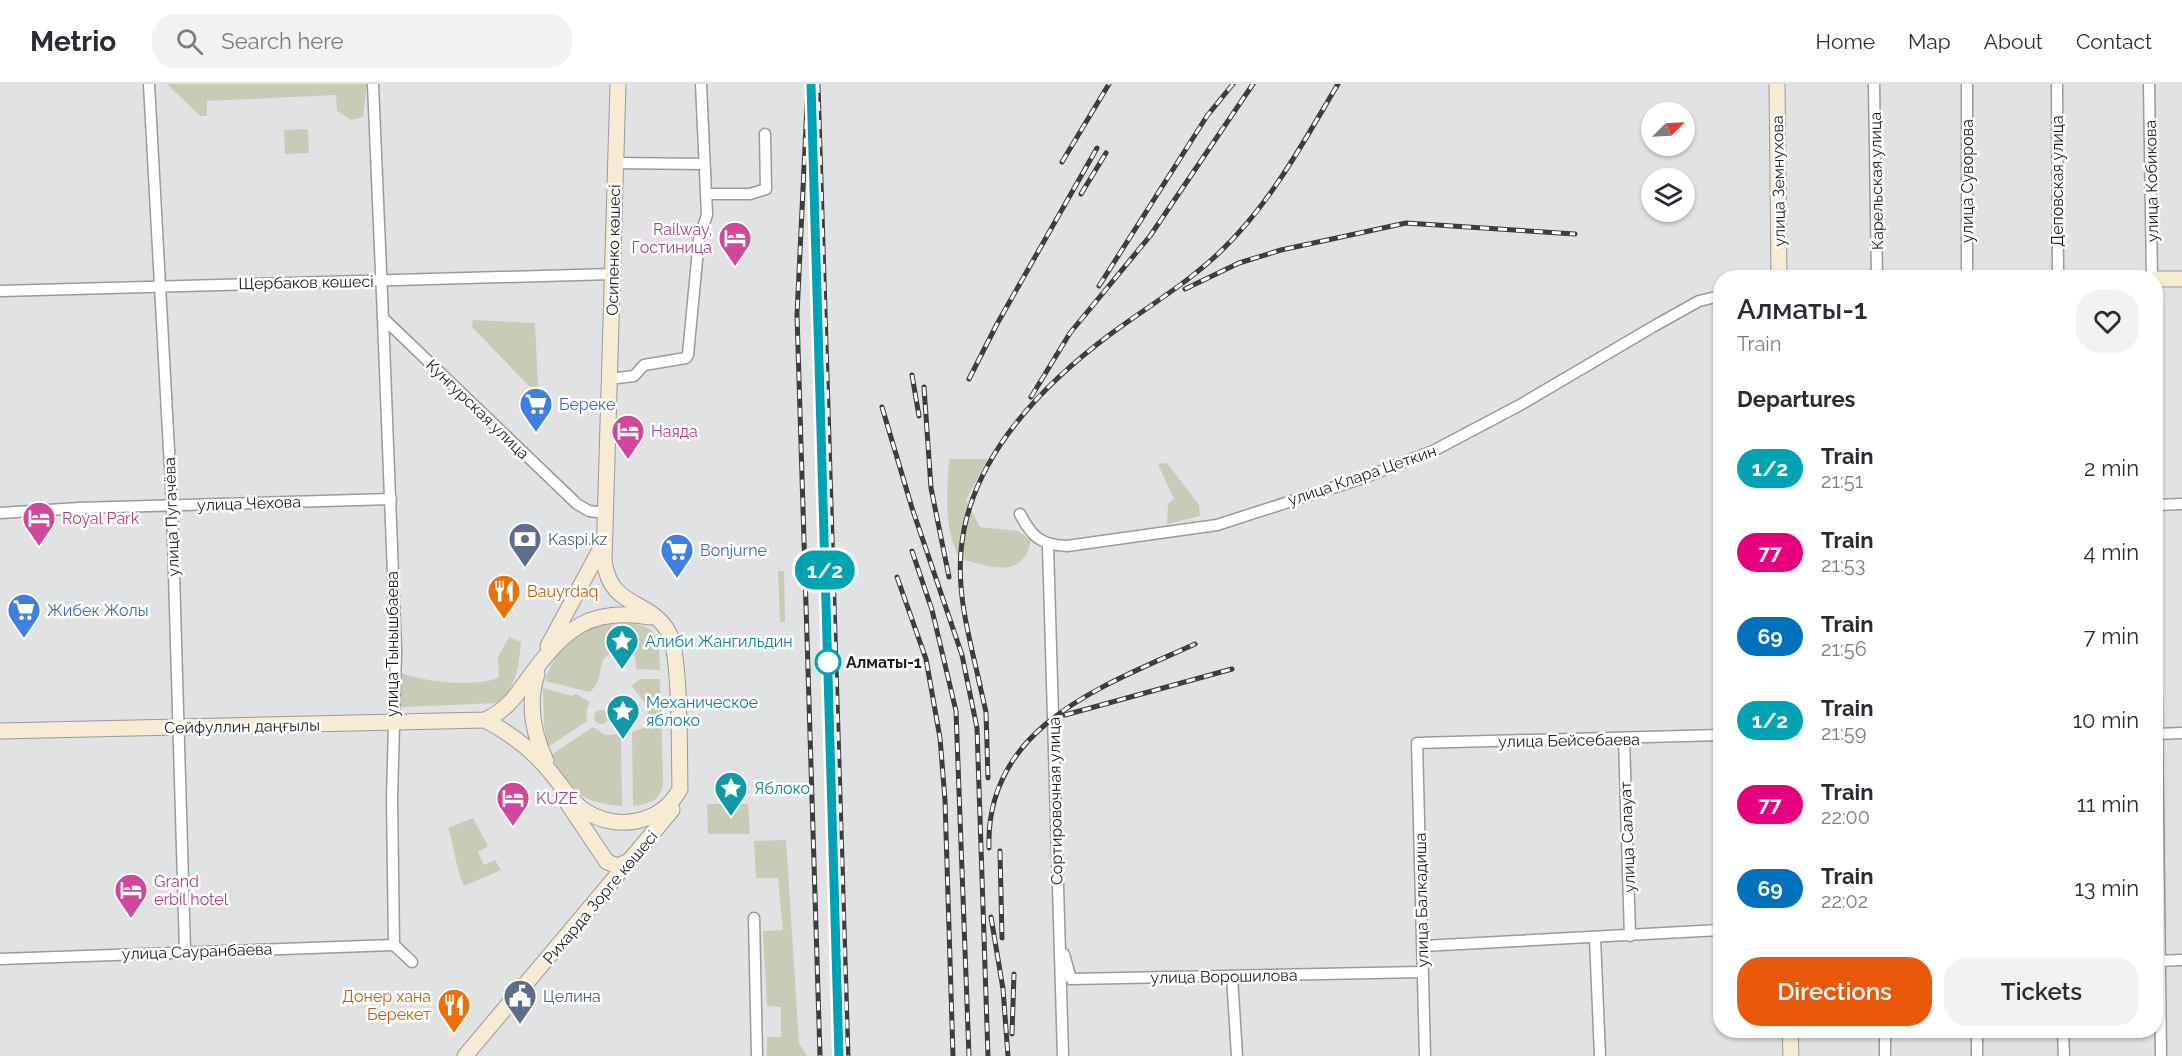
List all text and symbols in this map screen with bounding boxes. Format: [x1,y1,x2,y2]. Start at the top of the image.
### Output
search box [152,14,572,68]
text: Metrio [30,25,116,58]
icon: search [173,25,206,58]
text: Search here [221,28,343,54]
text: Home [1816,29,1875,54]
text: Map [1908,29,1951,54]
text: About [1984,29,2043,54]
text: Contact [2076,29,2152,54]
north arrow [1641,102,1695,156]
map controls [1641,102,1695,222]
street label: Карельская улица [1866,112,1887,250]
street label: улица Земнухова [1768,115,1789,247]
street label: Деповская улица [2048,115,2067,247]
street label: улица Суворова [1958,119,1977,243]
street label: улица Кобикова [2141,120,2162,242]
button: layers [1641,168,1695,222]
street label: Осипенко көшесі [603,184,624,316]
place label: Railway, Гостиница [631,220,712,257]
hotel icon: Railway, Гостиница [717,220,753,267]
street label: Щербаков көшесі [238,272,374,293]
button: heart [2076,290,2139,353]
text: Алматы-1 [1737,293,1867,326]
text: Train [1737,332,1781,356]
street label: Кунгурская улица [422,355,533,463]
supermarket icon: Береке [518,386,554,433]
text: Departures [1737,386,1855,412]
place label: Береке [559,395,615,414]
hotel icon: Наяда [610,413,646,460]
place label: Наяда [651,422,698,441]
street label: улица Клара Цеткин [1285,441,1439,510]
text: Train [1821,443,1874,469]
text: 2 min [2084,455,2139,481]
text: 1/2 [1752,456,1788,481]
street label: улица Пугачёва [160,457,183,577]
text: 21:51 [1821,469,1863,493]
street label: улица Чехова [197,492,301,515]
hotel icon: Royal Park [21,500,57,547]
place label: Royal Park [62,509,140,528]
bank icon: Kaspi.kz [507,521,543,568]
text: Train [1821,527,1874,553]
place label: Kaspi.kz [548,530,608,549]
supermarket icon: Bonjurne [659,532,695,579]
text: 4 min [2084,539,2139,565]
text: 77 [1758,540,1782,565]
place label: Bonjurne [700,541,767,560]
line badge: 1/2 [790,550,860,590]
text: 21:53 [1821,553,1865,577]
text: 1/2 [807,558,843,583]
street label: улица Тынышбаева [383,571,402,717]
restaurant icon: Bauyrdaq [486,573,522,620]
place label: Bauyrdaq [527,582,599,601]
supermarket icon: Жибек Жолы [6,592,42,639]
place label: Жибек Жолы [47,601,149,620]
text: Train [1821,611,1874,637]
place icon: Алиби Жангильдин [604,623,640,670]
text: 7 min [2084,623,2139,649]
text: 69 [1757,624,1783,649]
place label: Алиби Жангильдин [645,632,793,651]
text: 21:56 [1821,637,1867,661]
marker: Алматы-1 [815,649,841,675]
place label: Алматы-1 [846,653,922,672]
place icon: Механическое яблоко [605,693,641,740]
place label: Механическое яблоко [646,693,758,730]
text: Train [1821,695,1874,721]
text: 10 min [2073,707,2139,733]
text: 1/2 [1752,708,1788,733]
street label: Сейфуллин даңғылы [164,716,320,737]
street label: Сортировочная улица [1045,717,1066,885]
text: 21:59 [1821,721,1866,745]
street label: улица Бейсебаева [1498,730,1640,751]
place icon: Яблоко [713,770,749,817]
place label: Яблоко [754,779,810,798]
text: Train [1821,779,1874,805]
hotel icon: KUZE [495,780,531,827]
street label: улица Салауат [1616,781,1639,893]
place label: KUZE [536,789,578,808]
text: 11 min [2077,791,2139,817]
text: 77 [1758,792,1782,817]
text: 22:00 [1821,805,1870,829]
street label: Рихарда Зорге көшесі [539,827,662,968]
street label: улица Балкадиша [1411,832,1432,968]
text: Train [1821,863,1874,889]
hotel icon: Grand erbil hotel [113,872,149,919]
place label: Grand erbil hotel [154,872,229,909]
text: 13 min [2074,875,2139,901]
text: 69 [1757,876,1783,901]
text: 22:02 [1821,889,1868,913]
street label: улица Сауранбаева [121,939,273,964]
button: Directions [1737,957,1932,1026]
button: Tickets [1944,957,2139,1026]
street label: улица Ворошилова [1150,966,1298,987]
public building icon: Целина [502,978,538,1025]
place label: Донер хана Берекет [342,987,431,1024]
restaurant icon: Донер хана Берекет [436,987,472,1034]
place label: Целина [543,987,601,1006]

